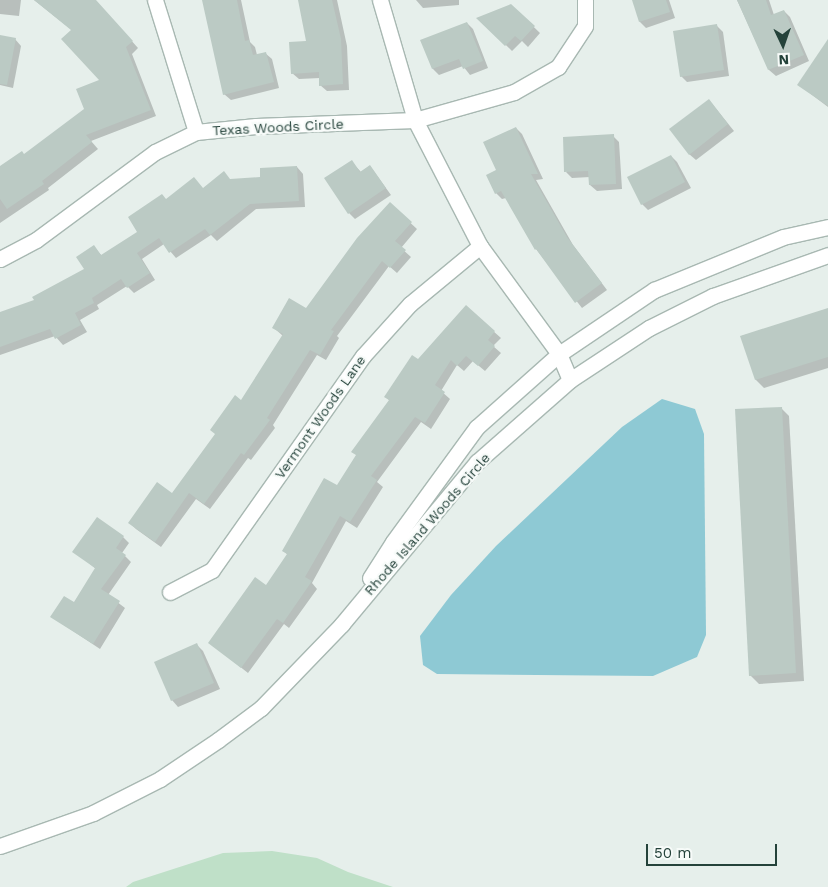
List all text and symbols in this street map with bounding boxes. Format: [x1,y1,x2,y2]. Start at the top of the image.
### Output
north arrow [758,20,808,70]
text: N [778,52,789,68]
street label: Texas Woods Circle [212,115,344,139]
street label: Vermont Woods Lane [271,352,369,482]
street label: Rhode Island Woods Circle [360,449,494,599]
scale bar [648,834,779,866]
text: 50 m [654,844,691,862]

